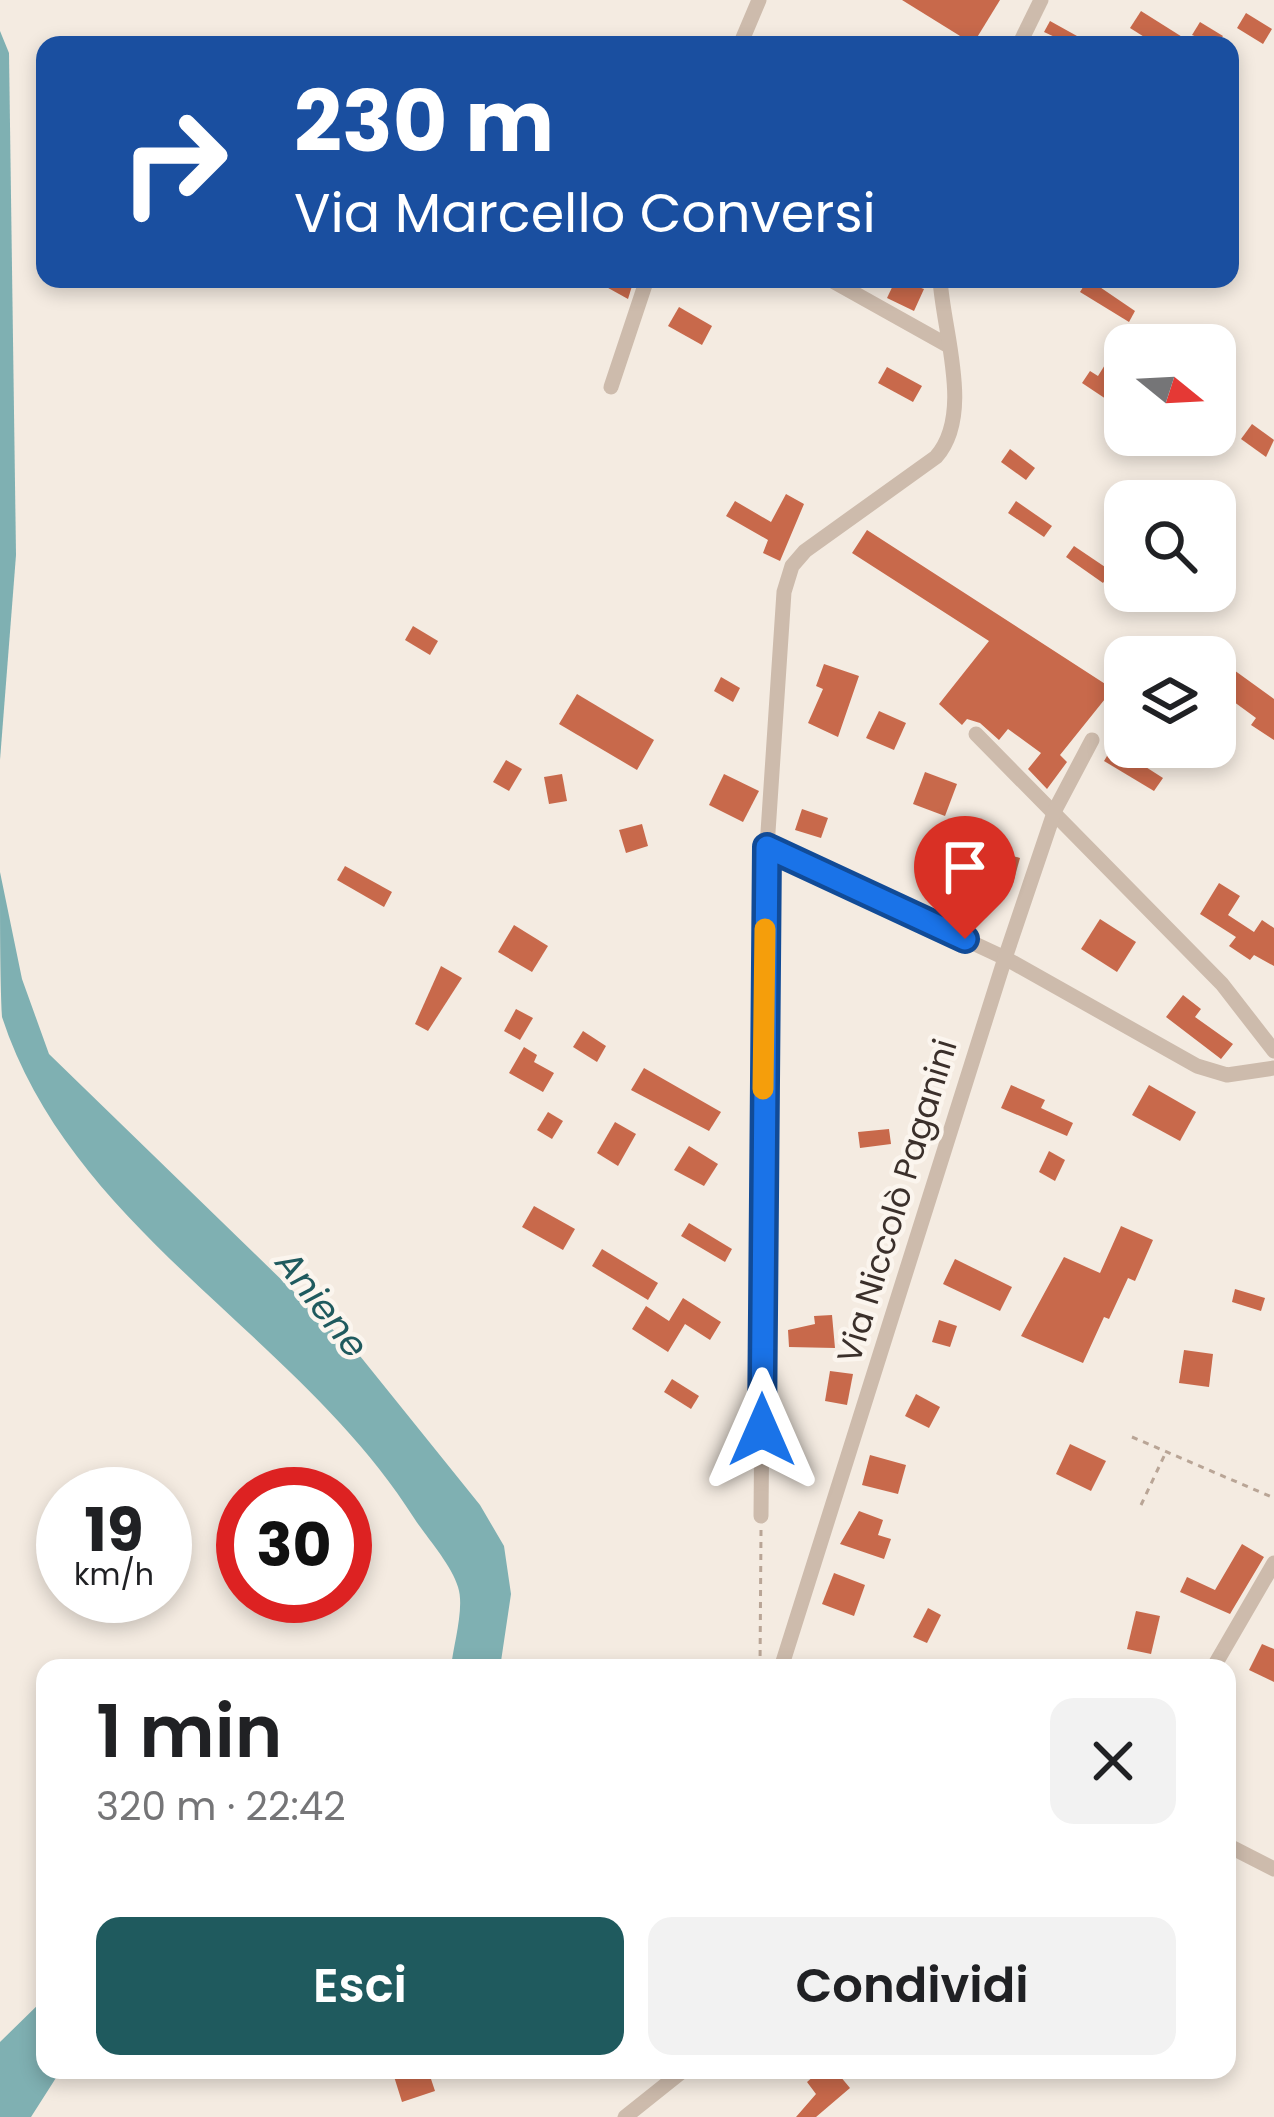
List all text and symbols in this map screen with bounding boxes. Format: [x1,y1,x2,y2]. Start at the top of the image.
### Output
text: 230 m [294,63,554,180]
icon: right [96,84,252,240]
text: Via Marcello Conversi [294,175,876,251]
north arrow [1104,324,1236,456]
map controls [1104,324,1236,768]
button: search [1104,480,1236,612]
button: layers [1104,636,1236,768]
pin [914,816,1016,939]
icon: arrive [932,834,998,900]
street label: Via Niccolò Paganini [825,1033,969,1369]
water label: Aniene [263,1239,380,1368]
position arrow [699,1367,825,1493]
speed limit sign: 30 [216,1467,372,1623]
text: 19 [84,1488,144,1572]
text: km/h [74,1553,154,1596]
text: 1 min [96,1681,282,1782]
button: close [1050,1698,1176,1824]
text: 320 m · 22:42 [96,1779,346,1834]
button: Esci [96,1917,624,2055]
button: Condividi [648,1917,1176,2055]

